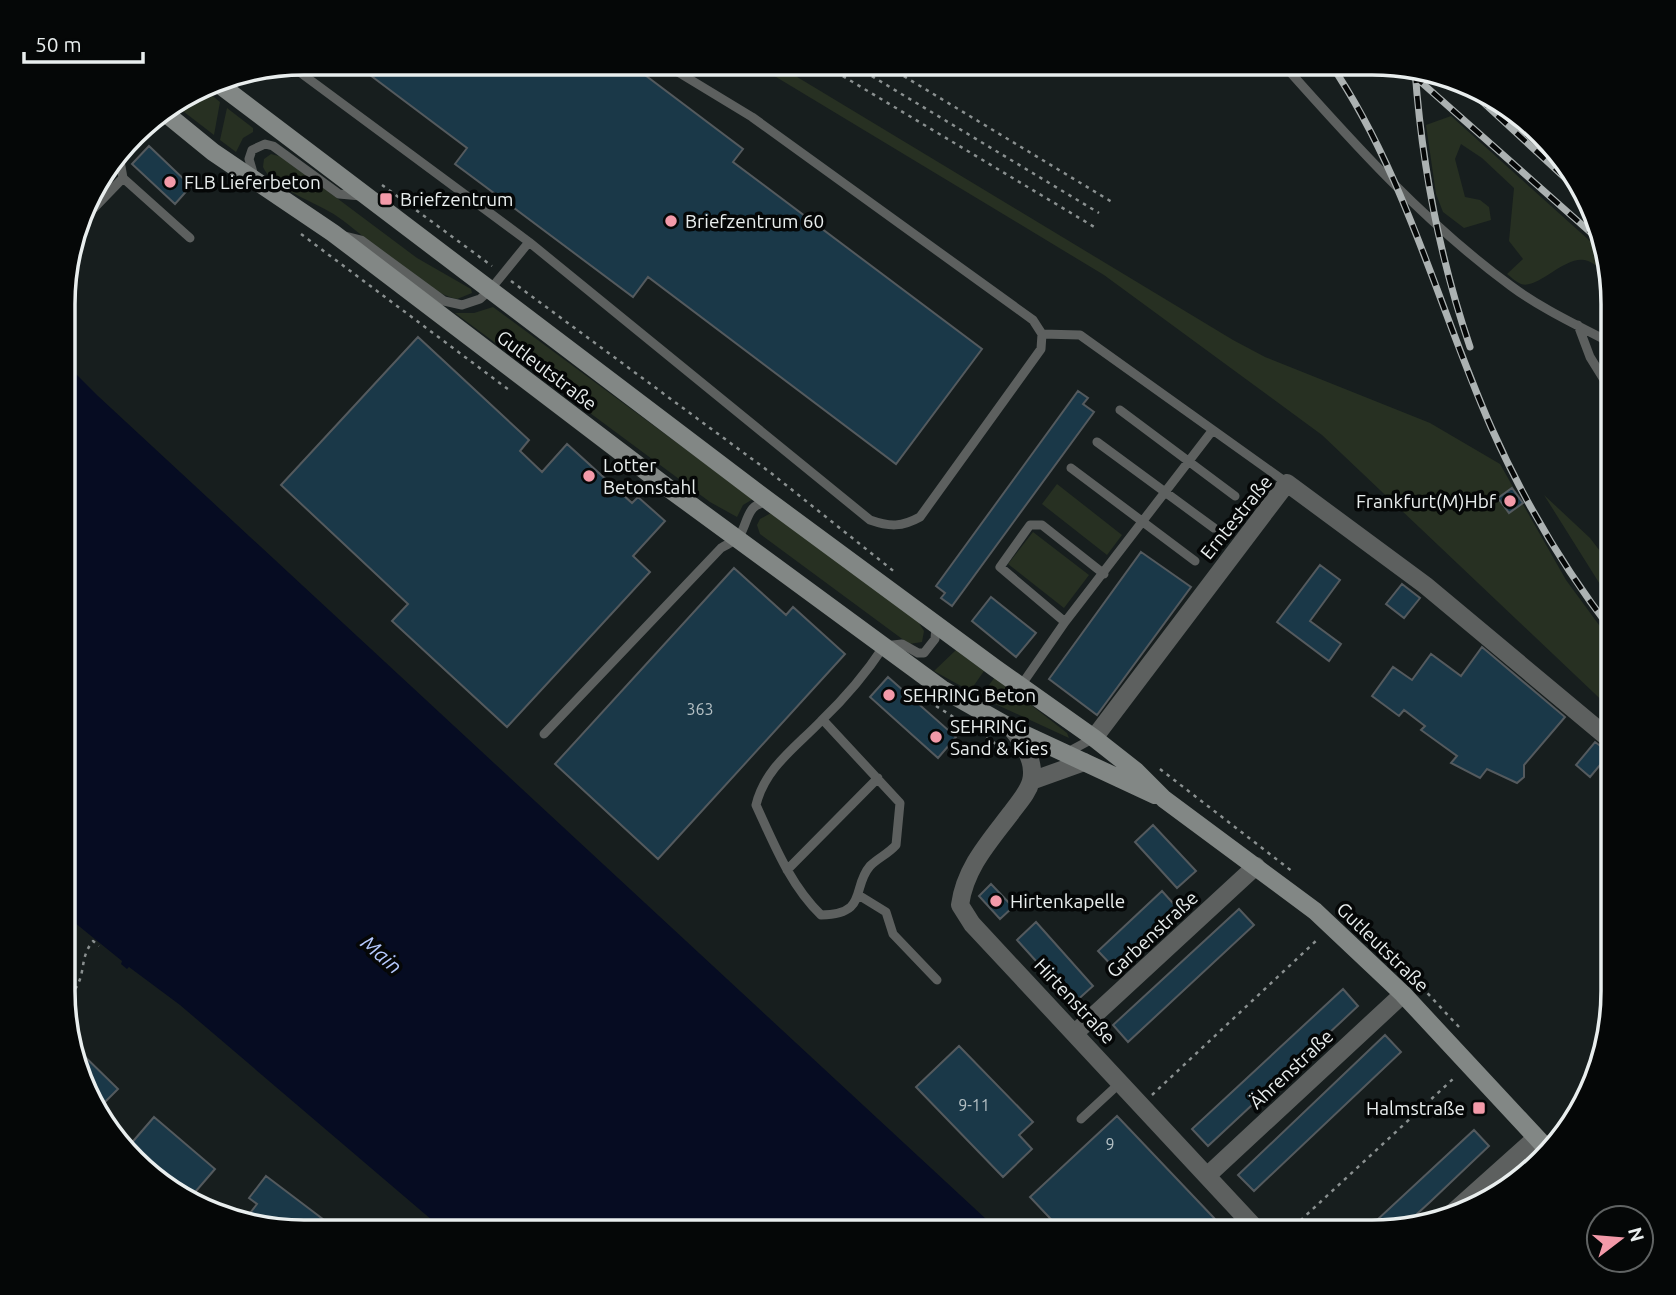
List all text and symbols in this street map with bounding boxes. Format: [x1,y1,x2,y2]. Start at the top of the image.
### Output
scale bar [24,21,144,65]
text: 50 m [35,32,82,56]
place label: FLB Lieferbeton [184,171,321,193]
marker: FLB Lieferbeton [162,174,178,190]
place label: Briefzentrum [400,188,513,210]
marker: Briefzentrum [378,191,394,207]
place label: Briefzentrum 60 [685,210,824,232]
marker: Briefzentrum 60 [663,213,679,229]
street label: Gutleutstraße [493,325,601,415]
place label: Lotter Betonstahl [603,454,696,498]
marker: Lotter Betonstahl [581,468,597,484]
street label: Erntestraße [1196,471,1276,563]
place label: Frankfurt(M)Hbf [1356,490,1497,512]
marker: Frankfurt(M)Hbf [1502,493,1518,509]
place label: SEHRING Beton [903,684,1036,706]
marker: SEHRING Beton [881,687,897,703]
house number: 363 [686,700,714,718]
place label: SEHRING Sand & Kies [950,715,1048,759]
marker: SEHRING Sand & Kies [928,729,944,745]
street label: Garbenstraße [1102,886,1202,982]
place label: Hirtenkapelle [1010,890,1125,912]
marker: Hirtenkapelle [988,893,1004,909]
street label: Gutleutstraße [1332,898,1434,996]
water label: Main [357,930,407,978]
street label: Hirtenstraße [1030,954,1120,1048]
street label: Ährenstraße [1245,1025,1337,1113]
house number: 9-11 [958,1096,990,1114]
place label: Halmstraße [1366,1097,1465,1119]
marker: Halmstraße [1471,1100,1487,1116]
house number: 9 [1105,1135,1115,1153]
north arrow [1585,1204,1655,1274]
text: N [1624,1224,1649,1244]

